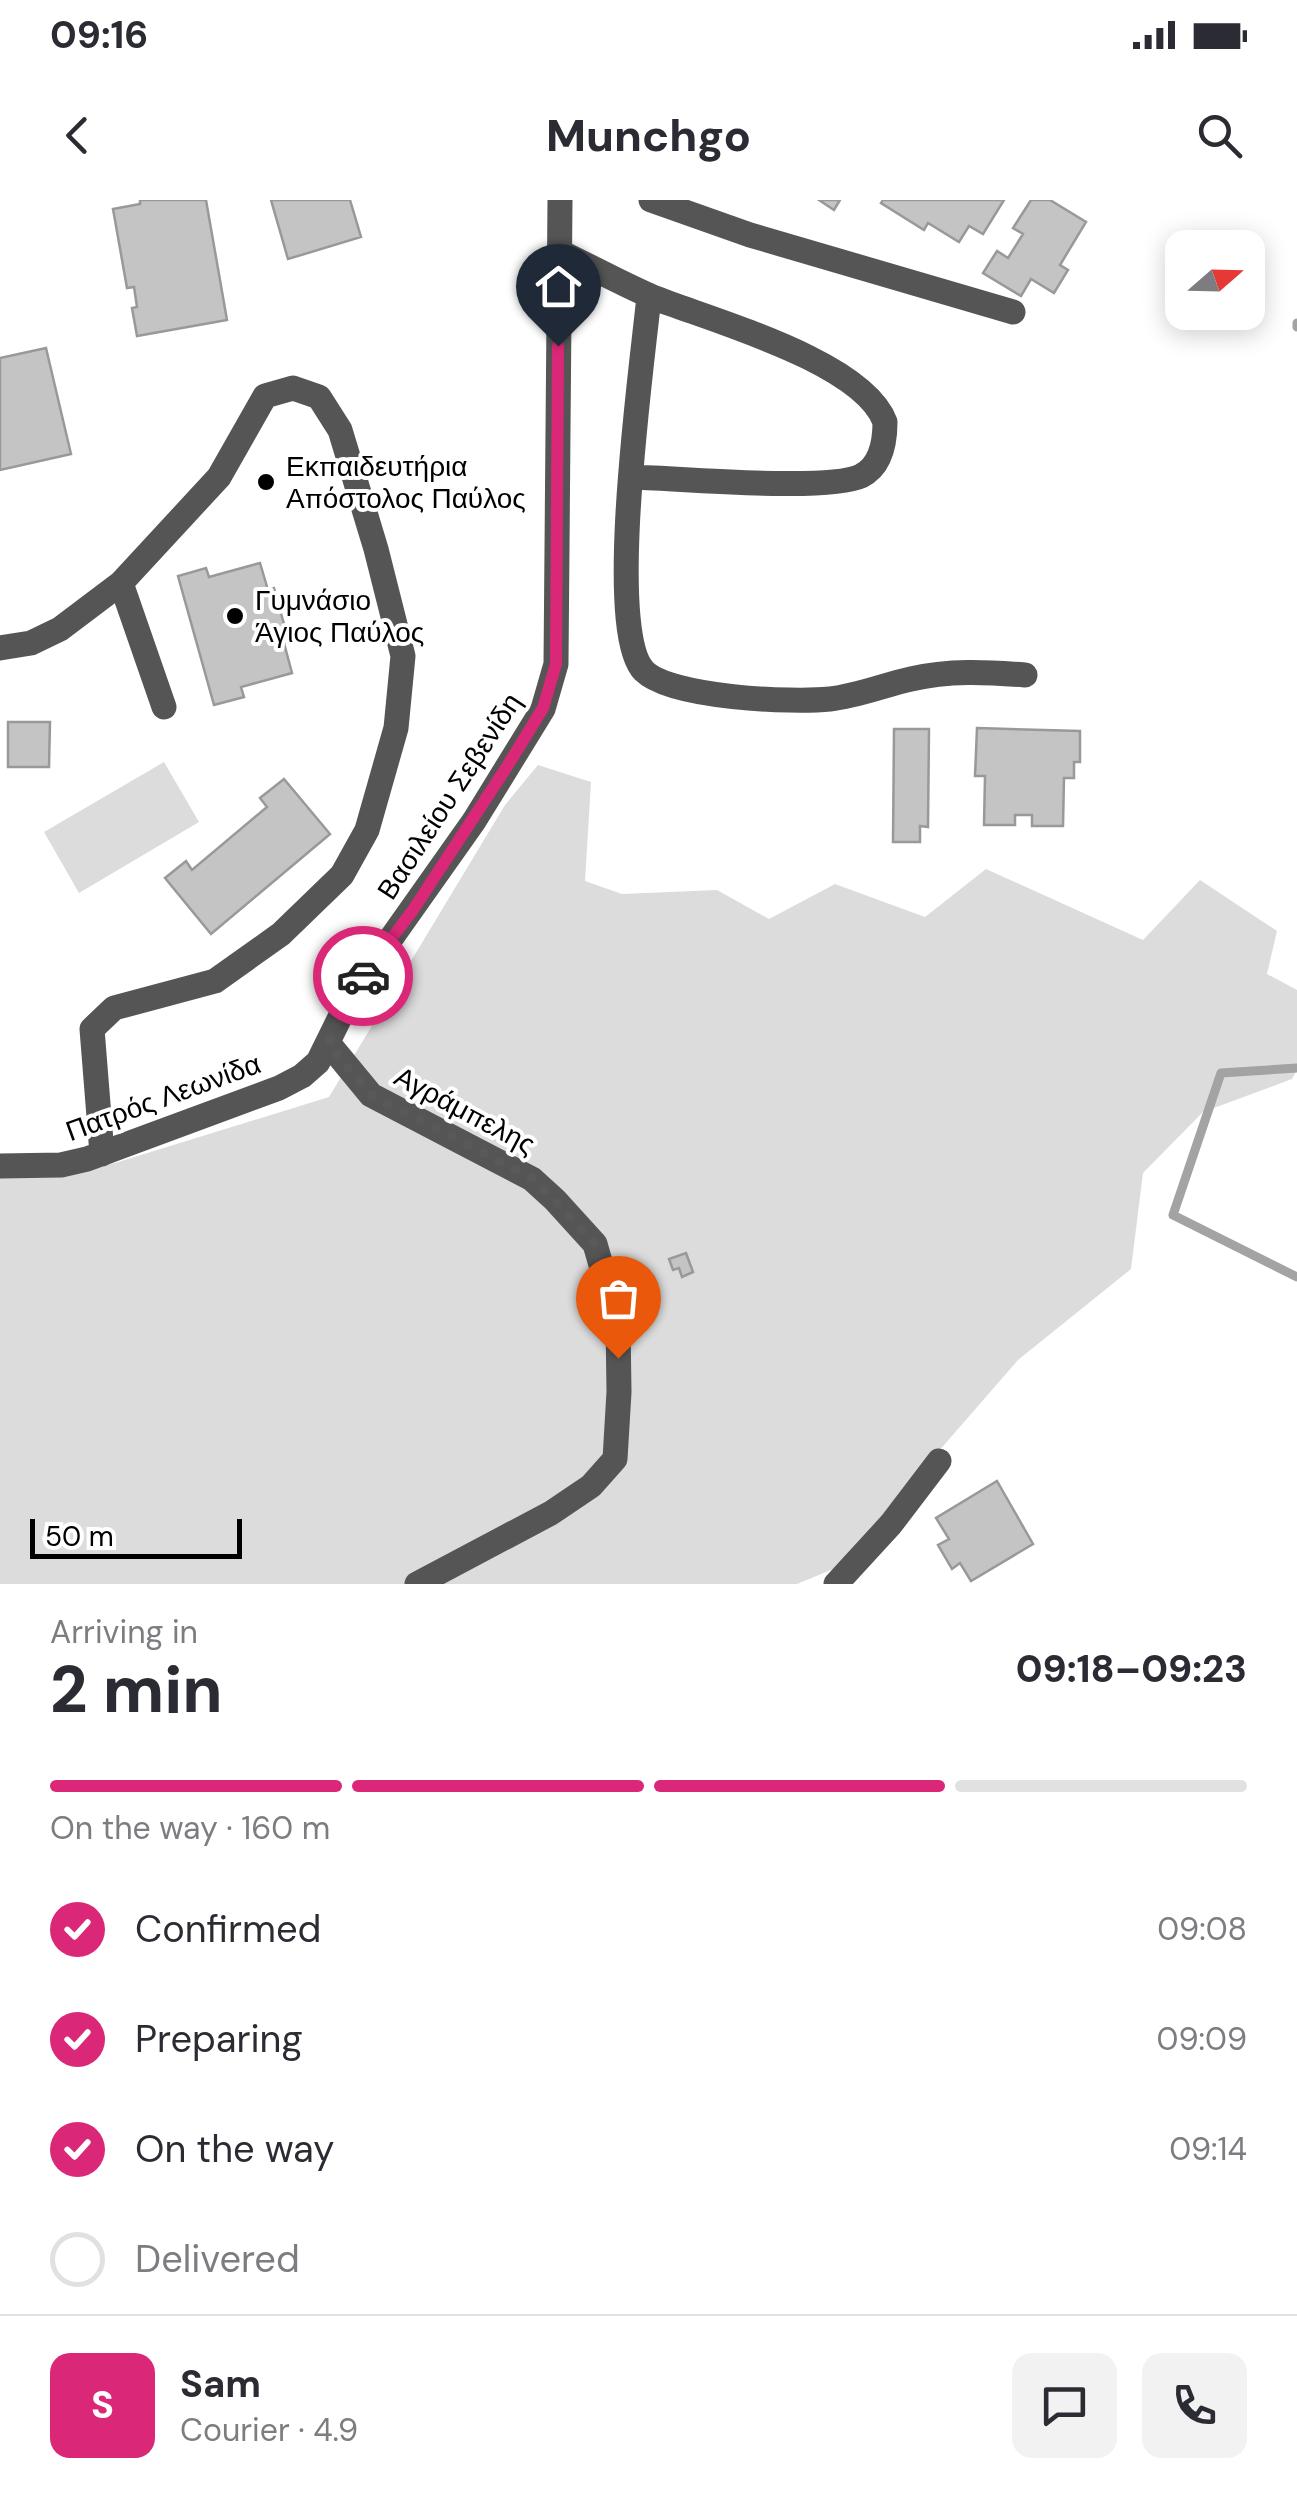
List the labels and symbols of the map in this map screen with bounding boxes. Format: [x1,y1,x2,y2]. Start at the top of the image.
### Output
north arrow [1165,230,1265,330]
pin [516,244,601,347]
place label: Εκπαιδευτήρια Απόστολος Παύλος [286,448,526,517]
marker: Εκπαιδευτήρια Απόστολος Παύλος [255,471,277,493]
place label: Γυμνάσιο Άγιος Παύλος [255,582,424,651]
marker: Γυμνάσιο Άγιος Παύλος [224,605,246,627]
street label: Βασιλείου Σεβενίδη [369,686,530,907]
courier [313,926,413,1026]
street label: Πατρός Λεωνίδα [61,1045,266,1150]
street label: Αγράμπελης [388,1058,541,1163]
pin [576,1256,661,1359]
scale bar [30,1514,242,1558]

